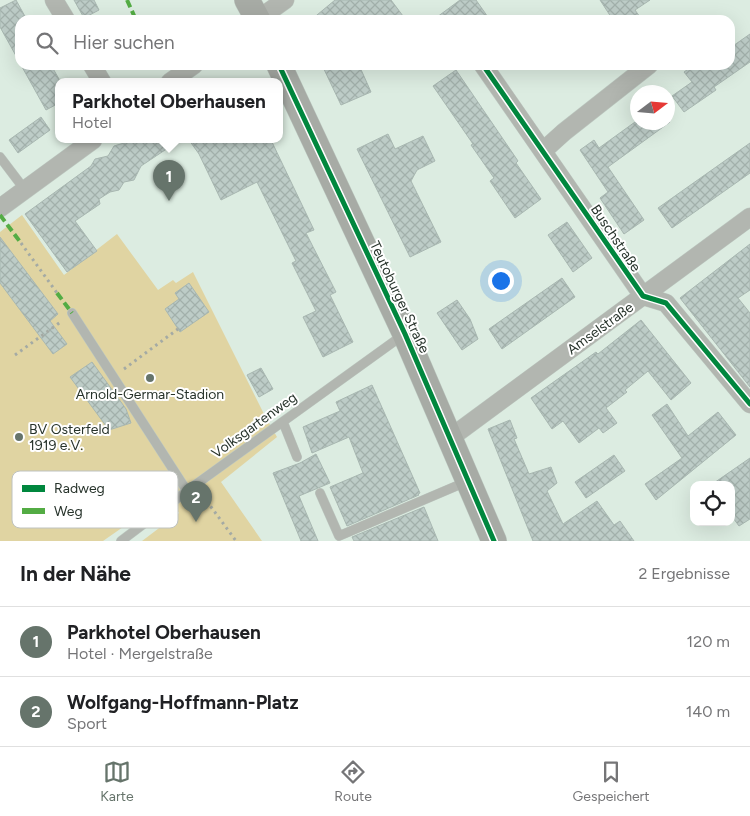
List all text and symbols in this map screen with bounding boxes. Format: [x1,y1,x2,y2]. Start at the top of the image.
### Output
search box [15,15,735,70]
icon: search [33,29,61,57]
text: Hier suchen [73,31,174,54]
popup [55,78,283,143]
north arrow [630,85,675,130]
text: Parkhotel Oberhausen [72,90,266,113]
text: Hotel [72,113,112,132]
pin: 1 [153,160,185,201]
street label: Buschstraße [587,201,644,275]
street label: Teutoburger Straße [366,238,433,356]
your location [488,268,514,294]
street label: Amselstraße [564,298,637,358]
marker: Arnold-Germar-Stadion [144,372,156,384]
place label: Arnold-Germar-Stadion [76,386,224,403]
street label: Volksgartenweg [208,389,300,462]
place label: BV Osterfeld 1919 e.V. [29,421,110,454]
marker: BV Osterfeld 1919 e.V. [13,431,25,443]
legend [12,471,178,528]
text: Radweg [54,480,105,497]
pin: 2 [180,481,212,522]
map controls [690,481,735,526]
button: locate [690,481,735,526]
text: Weg [54,503,83,520]
text: In der Nähe [20,561,131,586]
text: 2 Ergebnisse [638,564,730,583]
text: Parkhotel Oberhausen [67,621,261,644]
text: 1 [33,632,39,651]
text: 120 m [687,632,730,651]
text: Hotel · Mergelstraße [67,644,213,663]
text: Wolfgang-Hoffmann-Platz [67,691,299,714]
text: 2 [31,702,41,721]
text: 140 m [686,702,730,721]
text: Sport [67,714,107,733]
tab: Karte [100,758,134,805]
tab: Route [334,758,372,805]
tab: Gespeichert [573,758,650,805]

